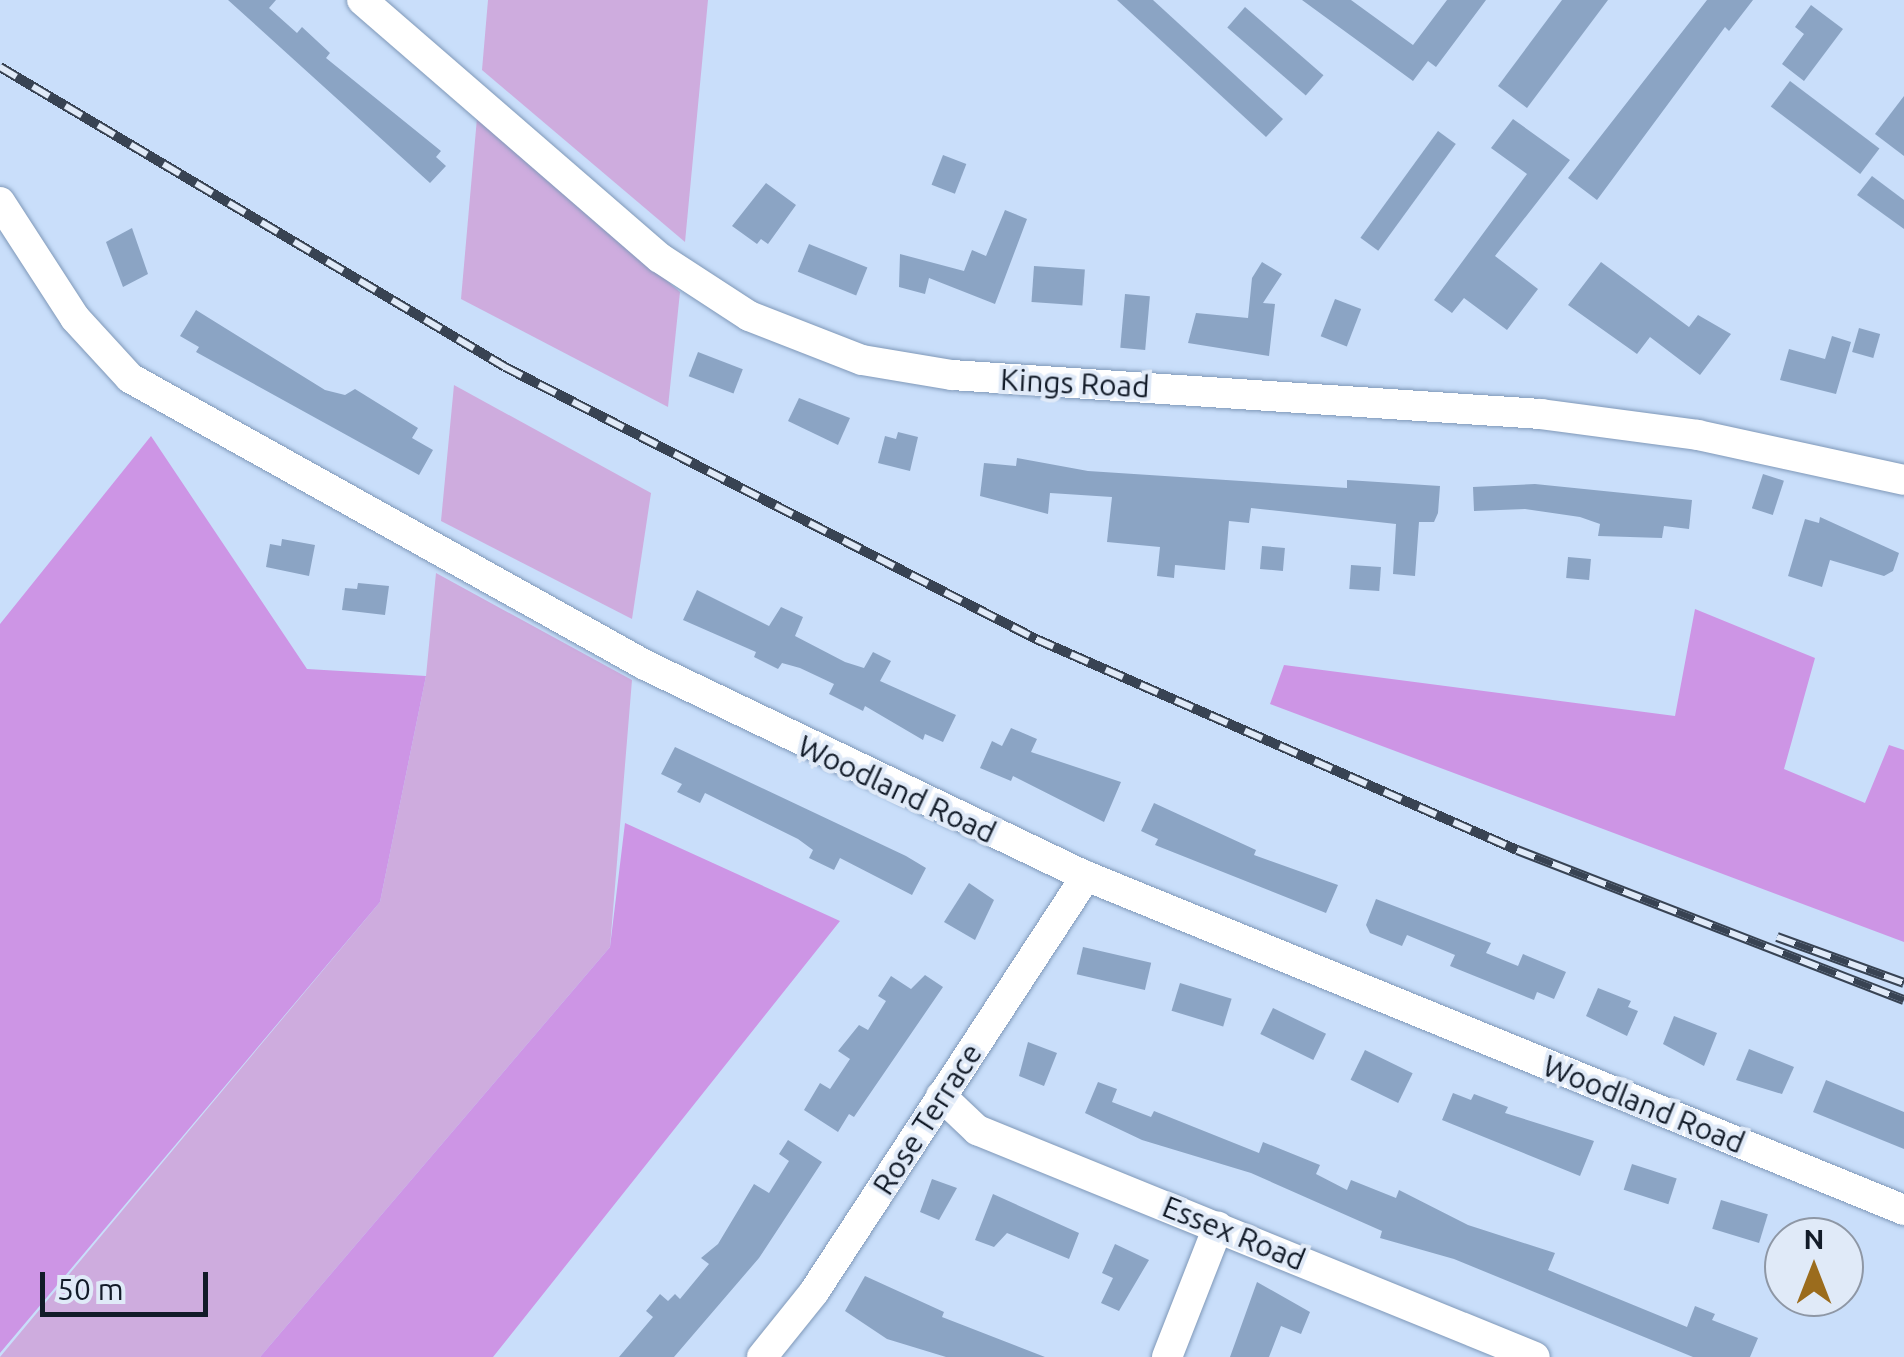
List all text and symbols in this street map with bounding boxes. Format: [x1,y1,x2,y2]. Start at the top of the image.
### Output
street label: Kings Road [999,361,1151,405]
street label: Woodland Road [792,727,1002,851]
street label: Rose Terrace [865,1037,989,1201]
street label: Woodland Road [1538,1047,1750,1161]
street label: Essex Road [1157,1188,1311,1278]
north arrow [1764,1217,1864,1317]
text: N [1804,1223,1824,1254]
scale bar [45,1252,212,1314]
text: 50 m [57,1272,124,1306]

